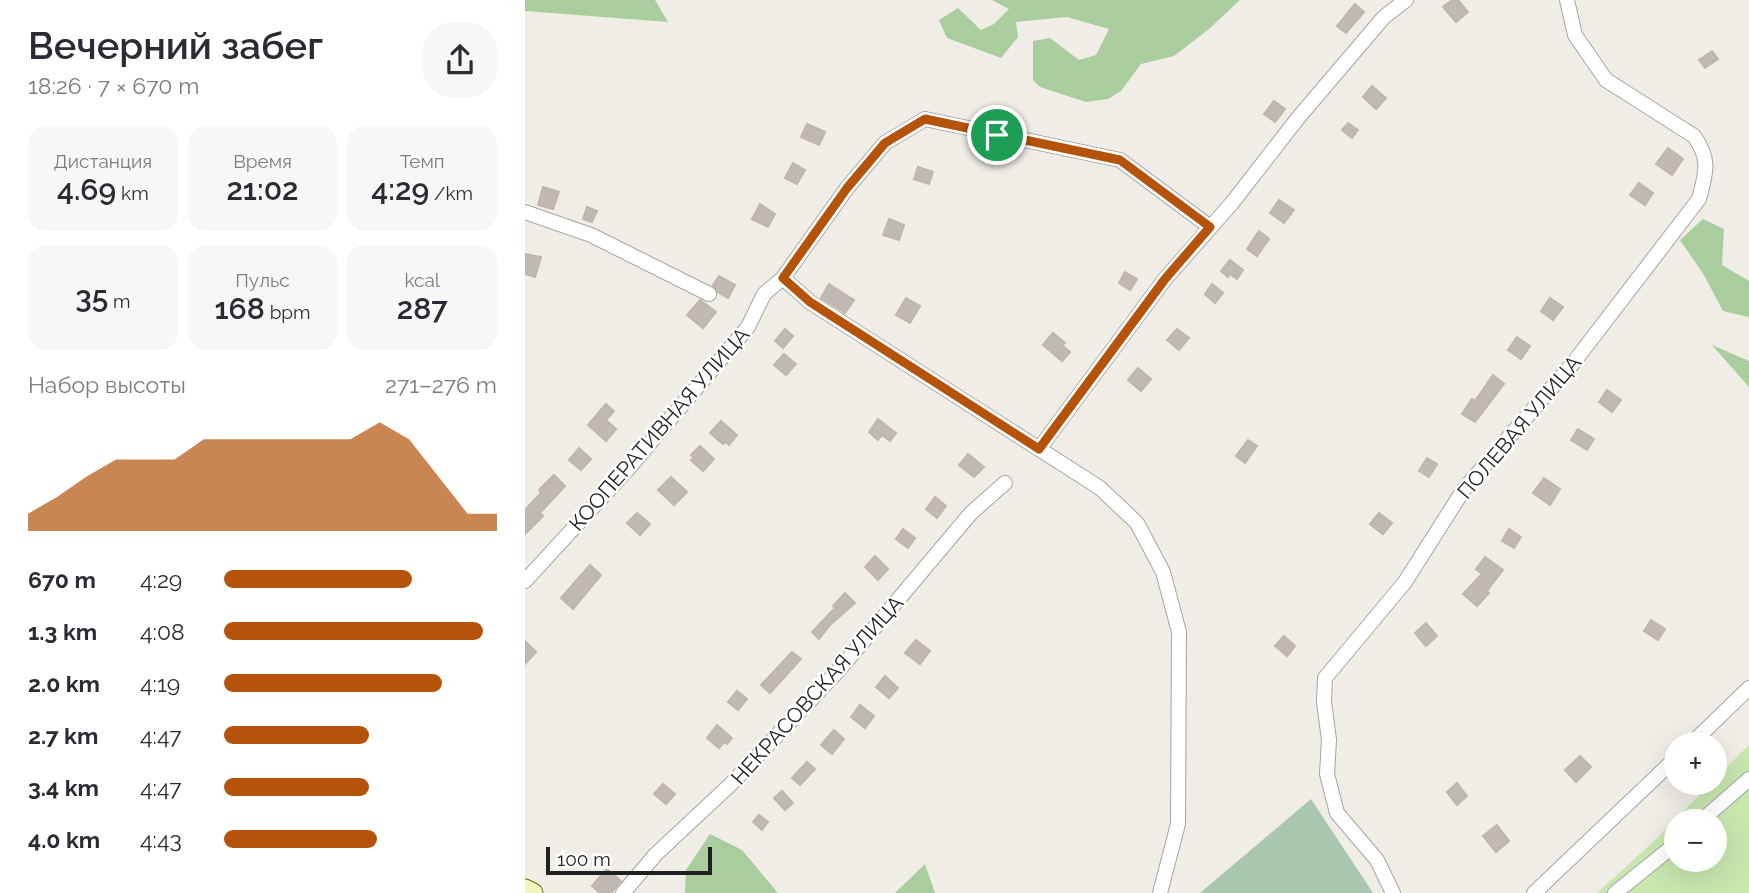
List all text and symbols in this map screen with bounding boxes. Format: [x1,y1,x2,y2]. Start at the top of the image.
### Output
text: Вечерний забег [28,23,323,68]
button: share [423,23,497,97]
text: 18:26 · 7 × 670 m [28,72,199,99]
pin [967,105,1027,165]
icon: arrive [978,116,1016,154]
text: Дистанция [54,150,152,172]
text: Время [233,150,292,172]
text: Темп [400,150,445,172]
text: 4.69 [57,172,116,207]
text: 21:02 [226,172,299,207]
text: 4:29 [371,172,429,207]
text: km [116,182,149,204]
text: /km [429,182,473,204]
text: Пульс [235,269,290,291]
text: kcal [404,269,440,291]
text: 35 [75,280,108,315]
text: m [108,290,130,312]
text: 168 [214,291,265,326]
text: 287 [397,291,448,326]
text: bpm [265,301,311,323]
street label: КООПЕРАТИВНАЯ УЛИЦА [564,322,754,536]
street label: ПОЛЕВАЯ УЛИЦА [1452,350,1586,504]
text: Набор высоты [28,371,186,398]
text: 271–276 m [385,371,497,398]
text: 670 m [28,566,96,593]
text: 4:29 [140,566,182,593]
street label: НЕКРАСОВСКАЯ УЛИЦА [726,590,908,790]
text: 1.3 km [28,618,97,645]
text: 4:08 [140,618,185,645]
text: 2.0 km [28,670,100,697]
text: 4:19 [140,670,180,697]
text: 2.7 km [28,722,98,749]
text: 4:47 [140,722,182,749]
map controls [1664,732,1727,872]
button: + [1664,732,1727,795]
text: 3.4 km [28,774,99,801]
text: 4:47 [140,774,182,801]
button: − [1664,809,1727,872]
text: 4.0 km [28,826,100,853]
text: 4:43 [140,826,182,853]
scale bar [546,844,712,876]
text: 100 m [557,848,611,870]

